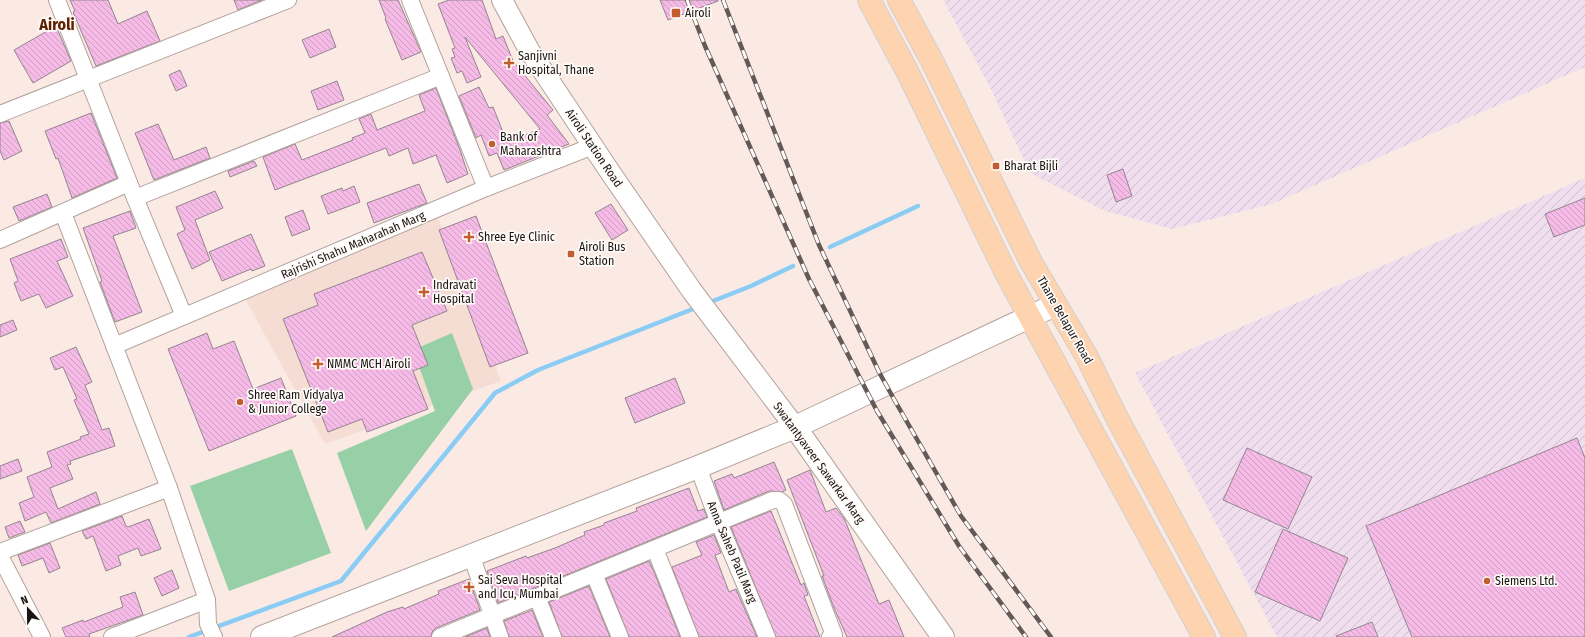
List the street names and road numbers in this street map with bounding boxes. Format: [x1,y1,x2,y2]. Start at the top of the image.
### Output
street label: Airoli Station Road [563,106,625,190]
street label: Rajrishi Shahu Maharahah Marg [279,208,427,282]
street label: Thane Belapur Road [1034,274,1096,366]
street label: Swatantyaveer Sawarkar Marg [770,400,868,527]
street label: Anna Saheb Patil Marg [704,499,760,605]

